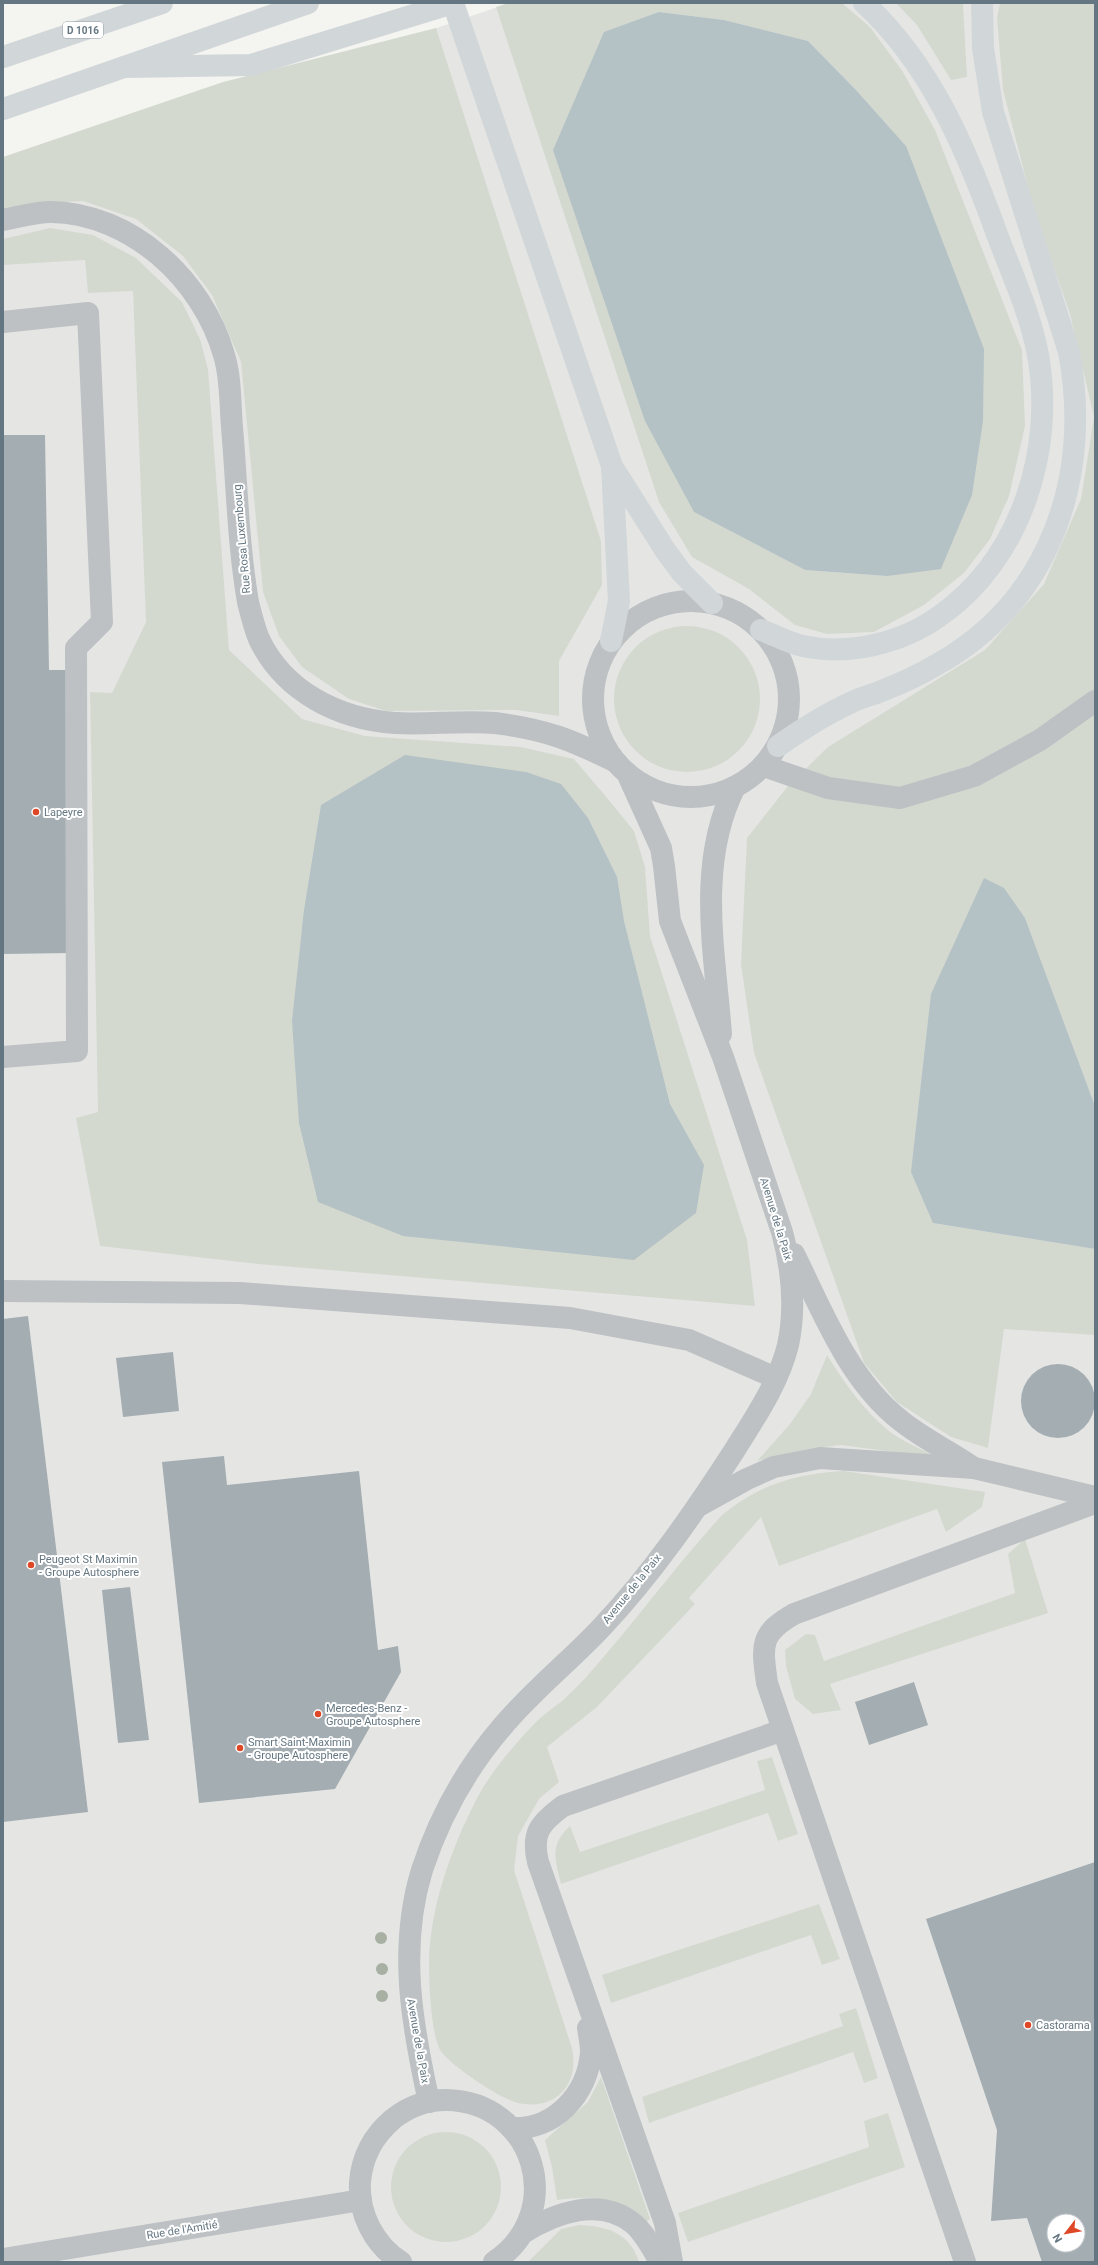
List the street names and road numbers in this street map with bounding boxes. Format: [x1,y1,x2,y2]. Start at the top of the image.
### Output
road number: D 1016 [63,22,103,38]
street label: Rue Rosa Luxembourg [231,484,253,594]
street label: Avenue de la Paix [757,1176,795,1262]
street label: Avenue de la Paix [600,1551,664,1626]
street label: Avenue de la Paix [404,1998,432,2085]
street label: Rue de l'Amitié [146,2218,219,2242]

